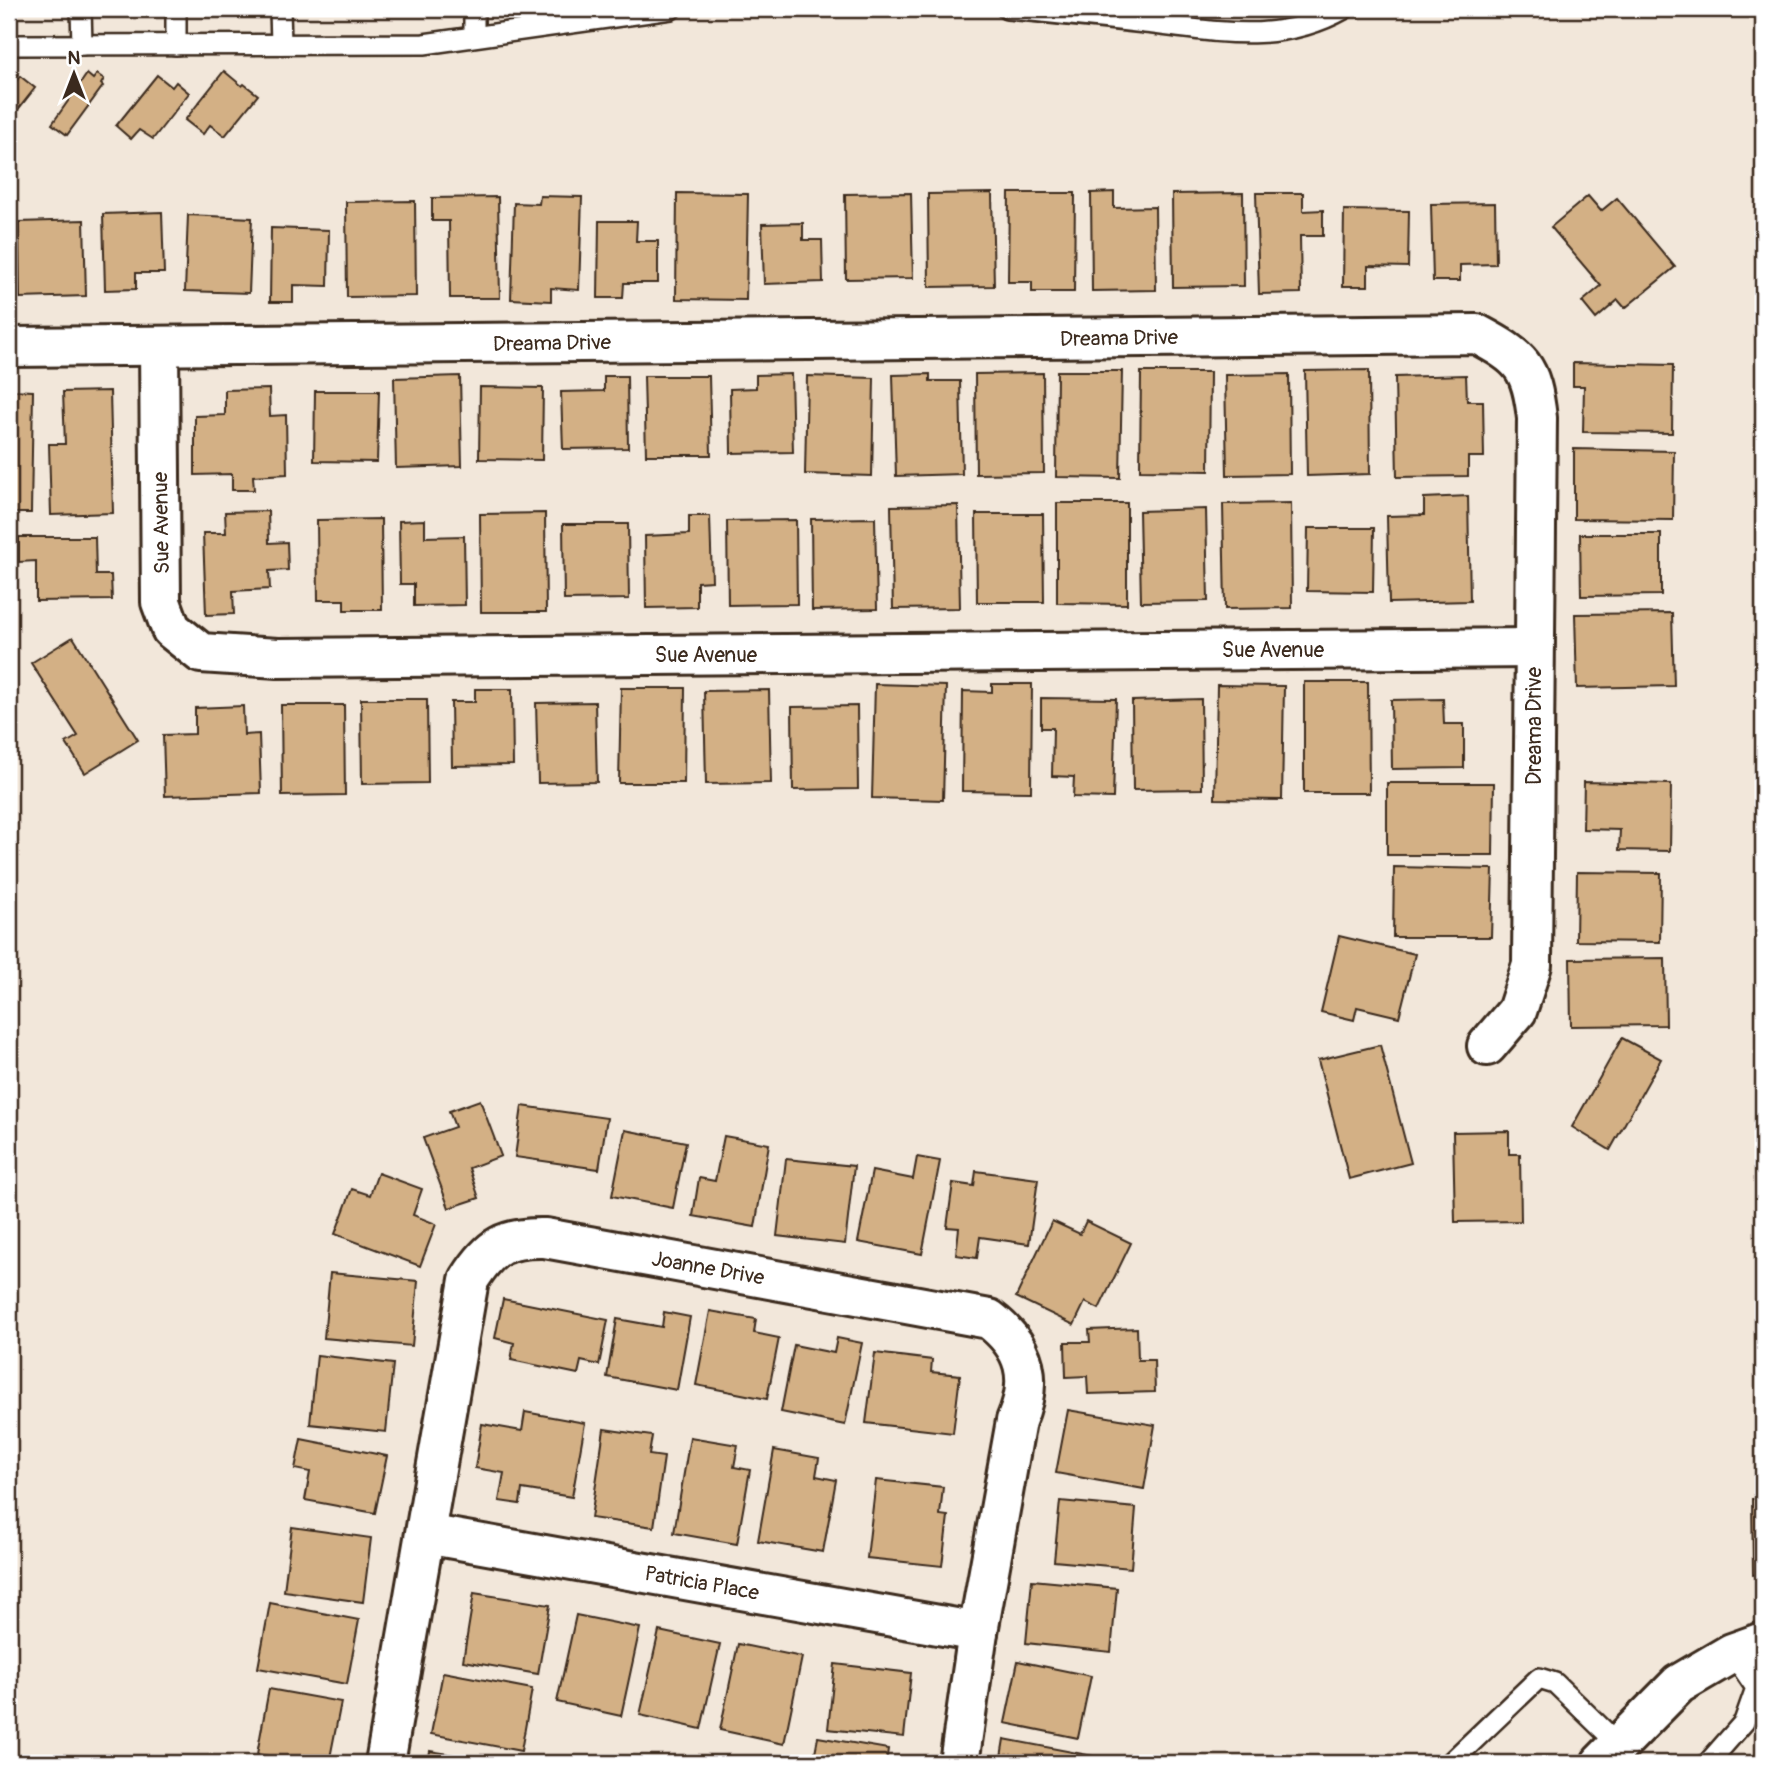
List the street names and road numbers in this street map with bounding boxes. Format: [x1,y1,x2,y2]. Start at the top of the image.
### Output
street label: Dreama Drive [1060,324,1179,353]
street label: Dreama Drive [493,329,612,358]
street label: Sue Avenue [147,471,176,574]
street label: Sue Avenue [1222,637,1325,664]
street label: Sue Avenue [655,642,758,669]
street label: Dreama Drive [1521,666,1548,785]
street label: Joanne Drive [649,1245,767,1292]
street label: Patricia Place [643,1560,762,1607]

